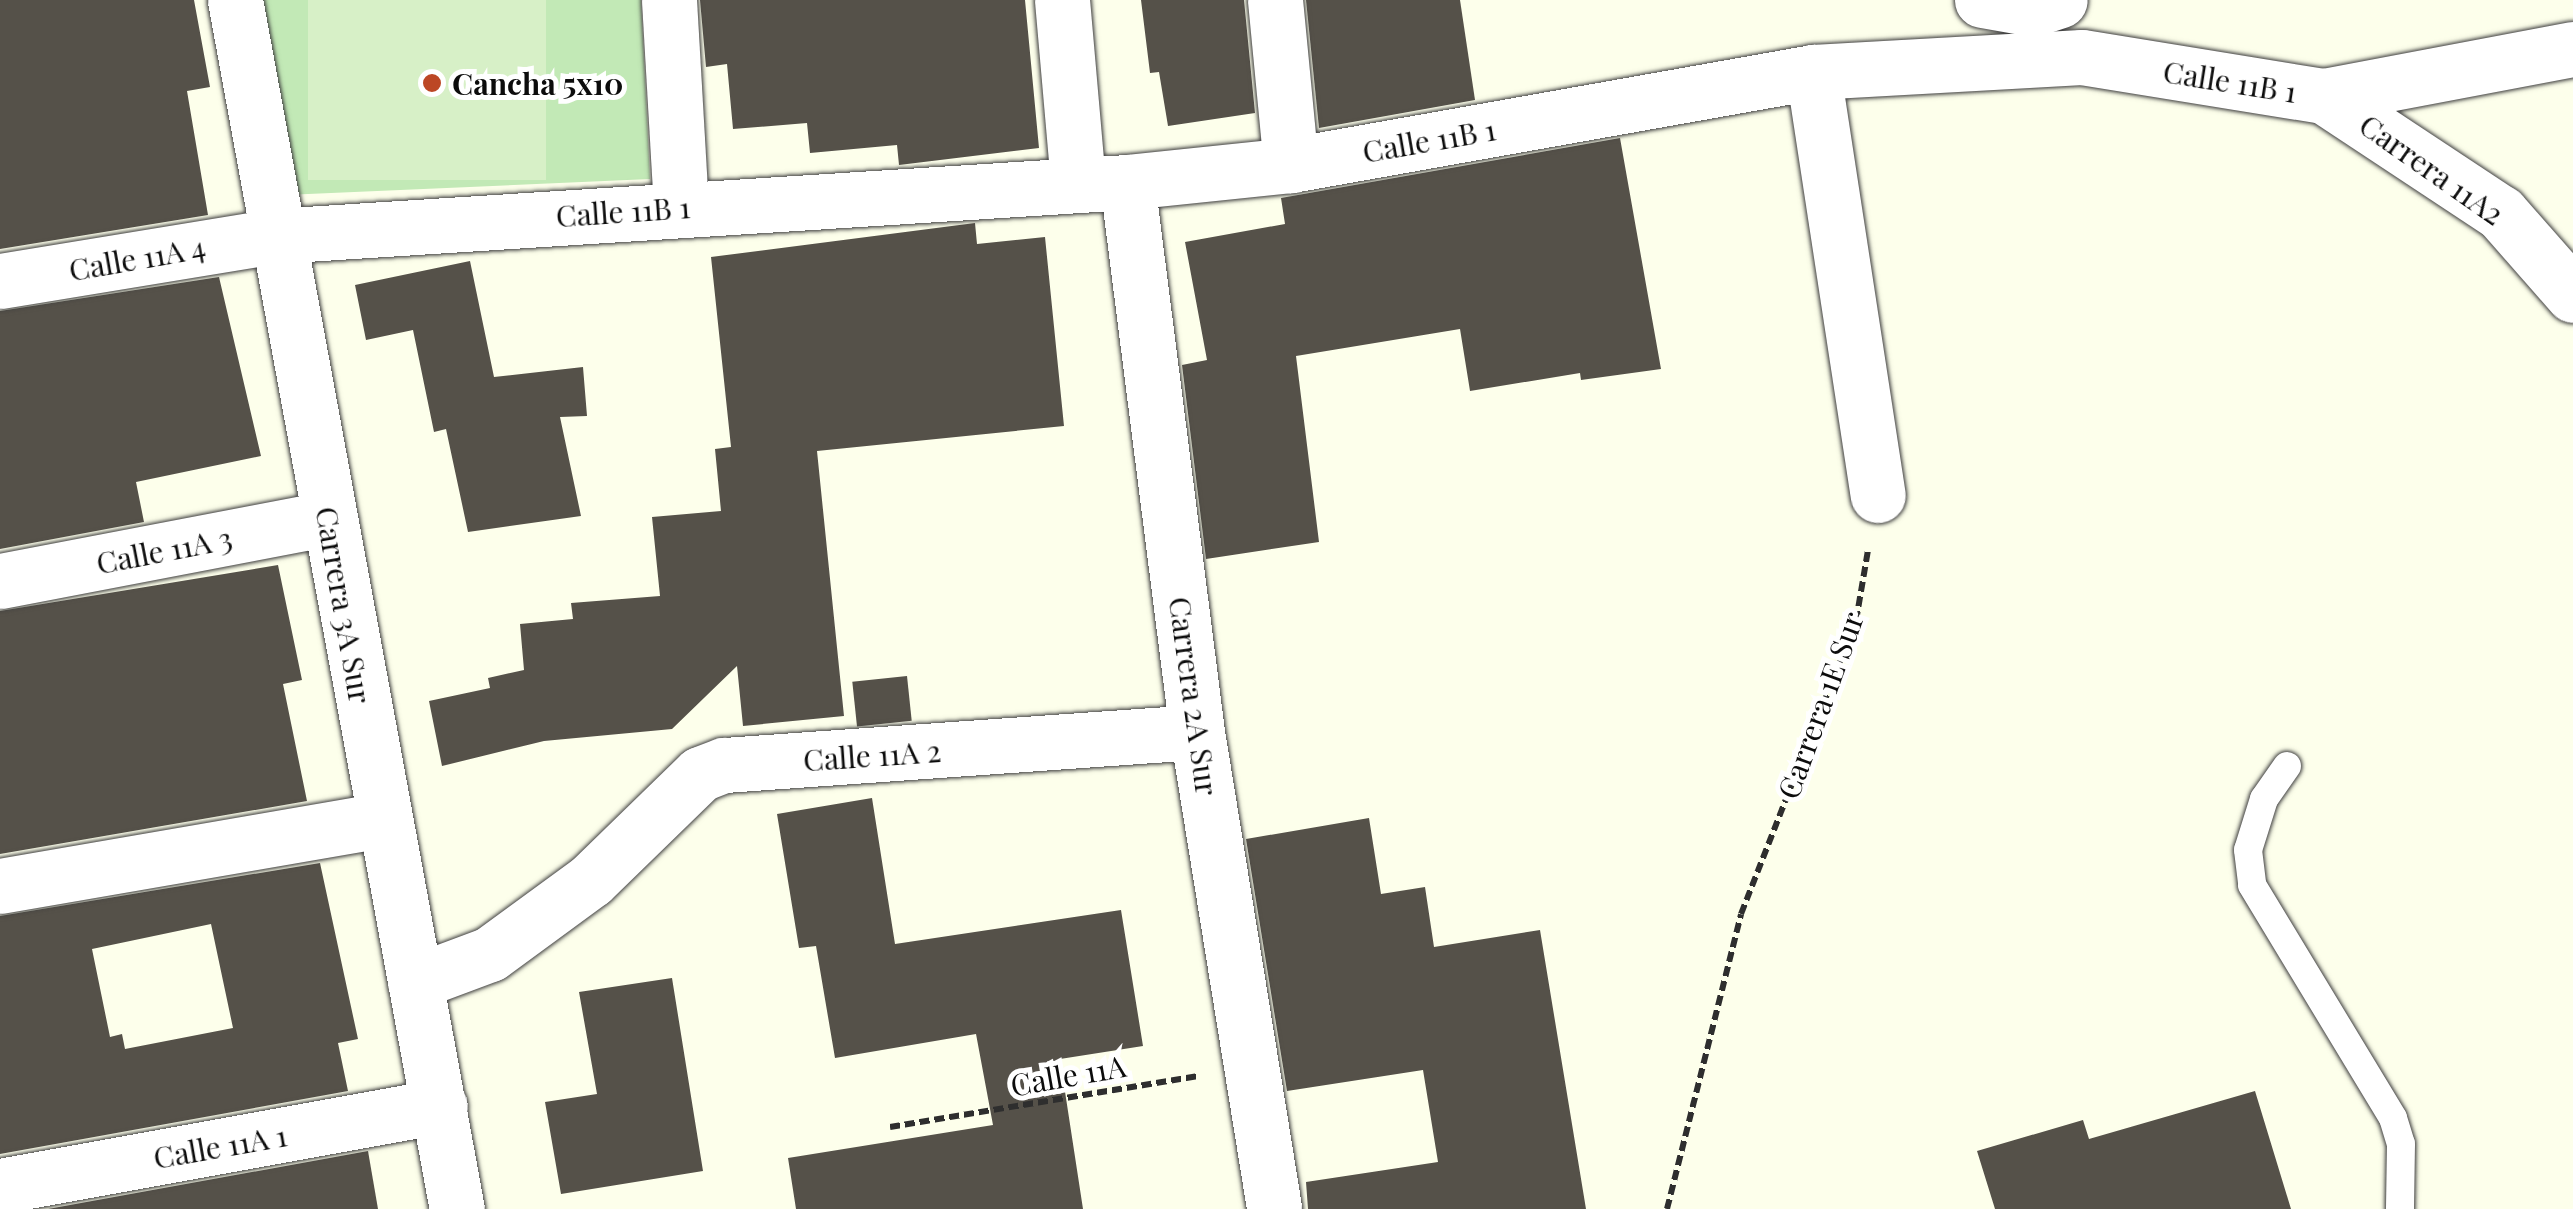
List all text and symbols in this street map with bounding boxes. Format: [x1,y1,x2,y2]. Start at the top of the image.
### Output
street label: Calle 11B 1 [2161,53,2299,109]
place label: Cancha 5x10 [452,65,623,101]
marker: Cancha 5x10 [421,72,443,94]
street label: Carrera 11A2 [2353,106,2511,232]
street label: Calle 11B 1 [1360,111,1498,169]
street label: Calle 11B 1 [555,188,691,234]
street label: Calle 11A 4 [66,228,208,288]
street label: Carrera 3A Sur [309,504,379,706]
street label: Calle 11A 3 [93,519,235,581]
street label: Carrera 2A Sur [1162,594,1226,798]
street label: Carrera 1E Sur [1769,607,1871,803]
street label: Calle 11A 2 [802,732,942,778]
street label: Calle 11A [1008,1047,1128,1103]
street label: Calle 11A 1 [151,1117,289,1175]

